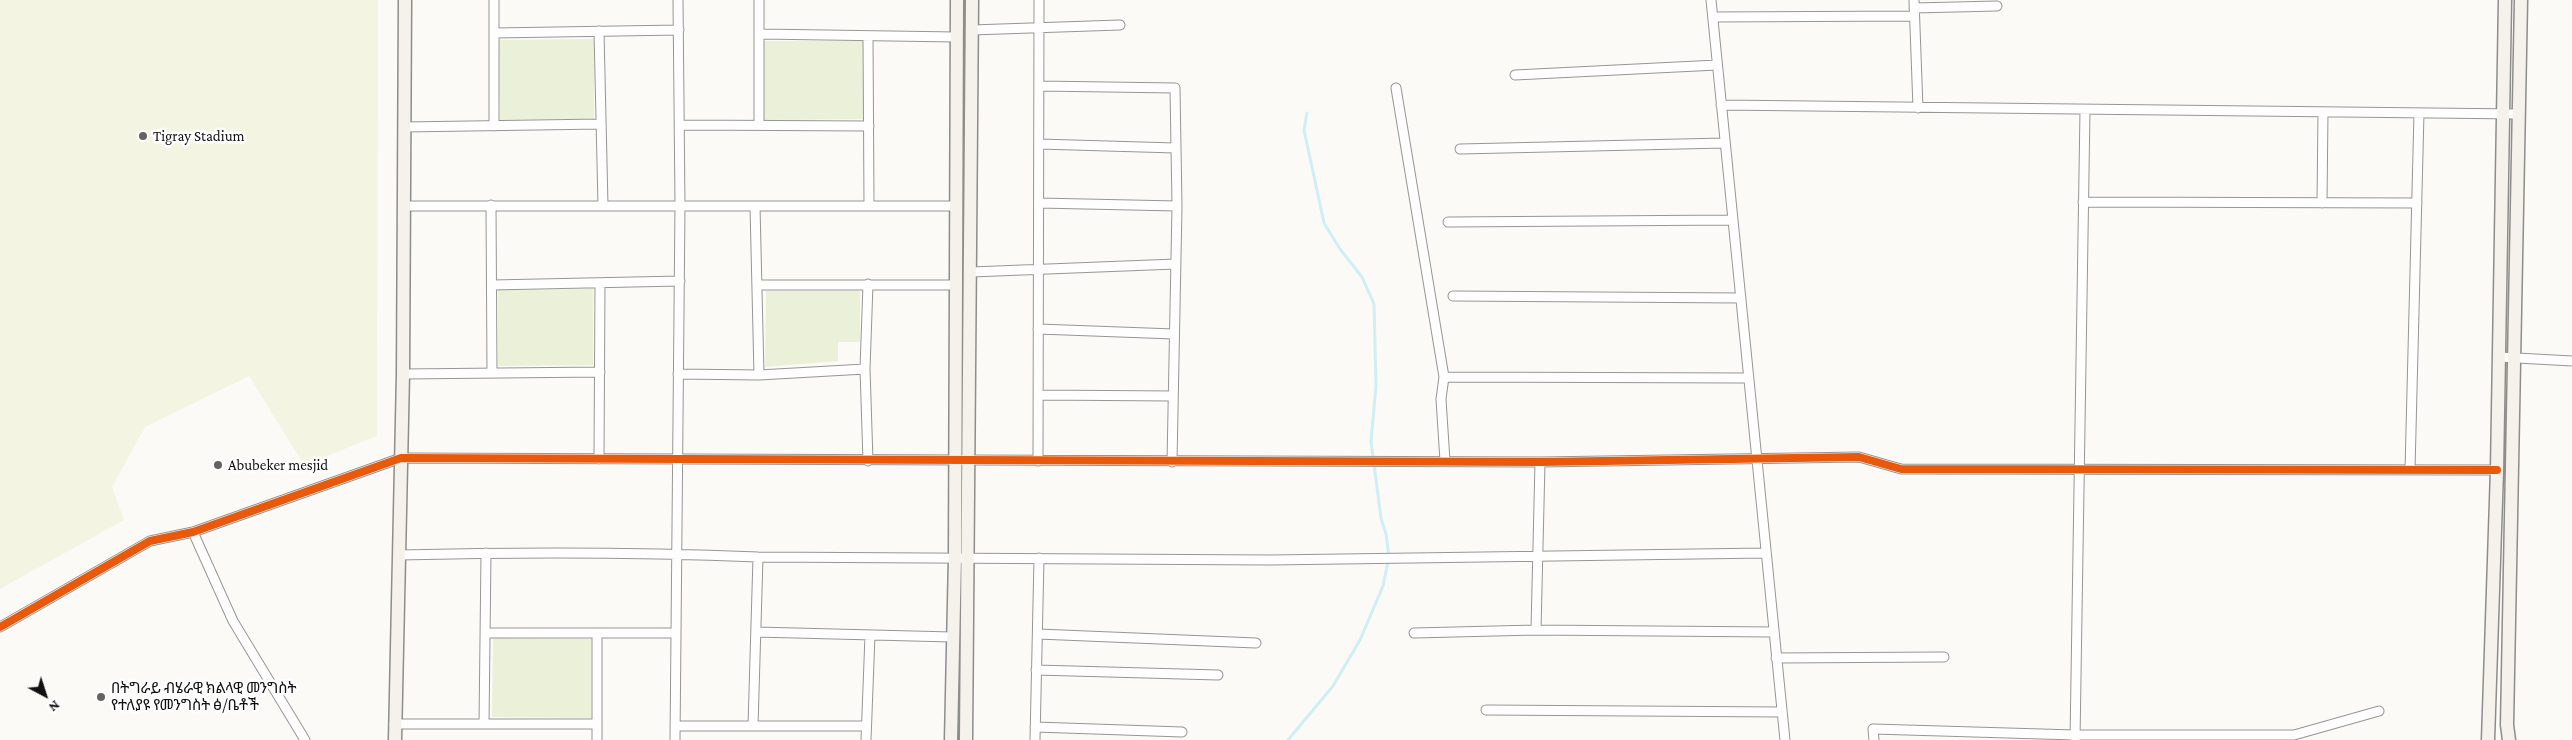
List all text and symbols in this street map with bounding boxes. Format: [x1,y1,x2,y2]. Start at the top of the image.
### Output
place label: Tigray Stadium [153,127,245,145]
marker: Tigray Stadium [137,130,149,142]
place label: Abubeker mesjid [228,456,328,474]
marker: Abubeker mesjid [212,459,224,471]
north arrow [20,670,70,720]
place label: በትግራይ ብሄራዊ ክልላዊ መንግስት የተለያዩ የመንግስት ፅ/ቤቶች [111,679,297,714]
marker: በትግራይ ብሄራዊ ክልላዊ መንግስት የተለያዩ የመንግስት ፅ/ቤቶች [95,691,107,703]
text: N [46,697,63,716]

